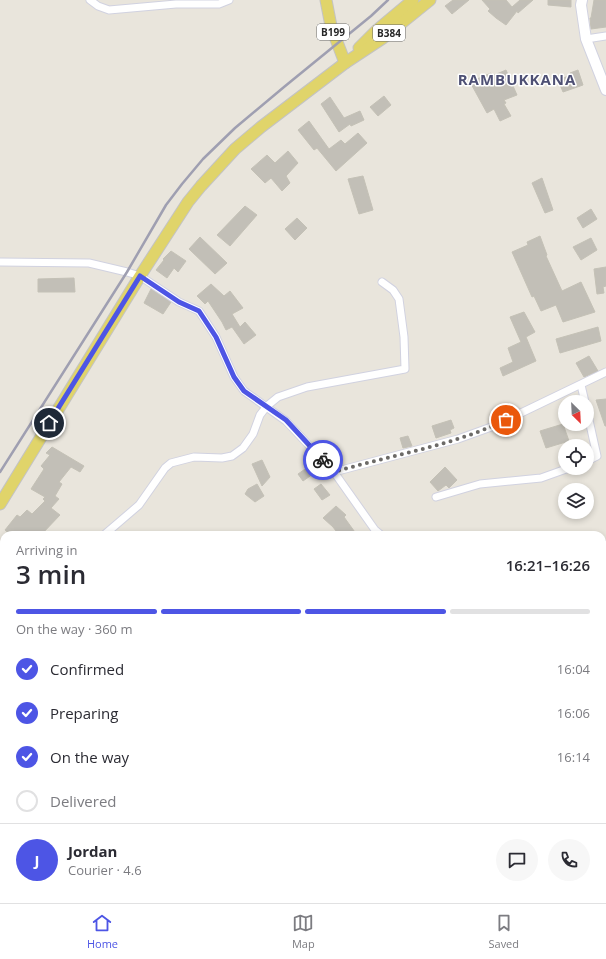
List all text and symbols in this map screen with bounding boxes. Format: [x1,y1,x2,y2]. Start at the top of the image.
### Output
road number: B199 [317,24,349,40]
road number: B384 [373,25,405,41]
district label: RAMBUKKANA [458,69,576,89]
north arrow [558,395,594,431]
map controls [558,395,594,519]
pin [489,403,523,437]
pin [32,406,66,440]
icon: bag [495,409,517,431]
icon: home [38,412,60,434]
button: locate [558,439,594,475]
courier [303,440,343,480]
icon: bike [312,449,334,471]
button: layers [558,483,594,519]
text: Arriving in [16,541,78,559]
text: 16:21–16:26 [506,555,590,575]
text: 3 min [16,556,86,592]
text: On the way · 360 m [16,620,132,638]
icon: check [16,658,38,680]
text: Confirmed [50,659,124,679]
text: 16:04 [557,660,590,678]
icon: check [16,702,38,724]
text: Preparing [50,703,118,723]
text: 16:06 [557,704,590,722]
icon: check [16,746,38,768]
text: On the way [50,747,129,767]
text: 16:14 [557,748,590,766]
text: Delivered [50,791,117,811]
button: chat [496,839,538,881]
button: phone [548,839,590,881]
text: Jordan [68,841,117,861]
text: J [35,850,39,870]
text: Courier · 4.6 [68,861,142,879]
tab: Home [87,912,118,951]
tab: Map [292,912,315,951]
tab: Saved [488,912,519,951]

